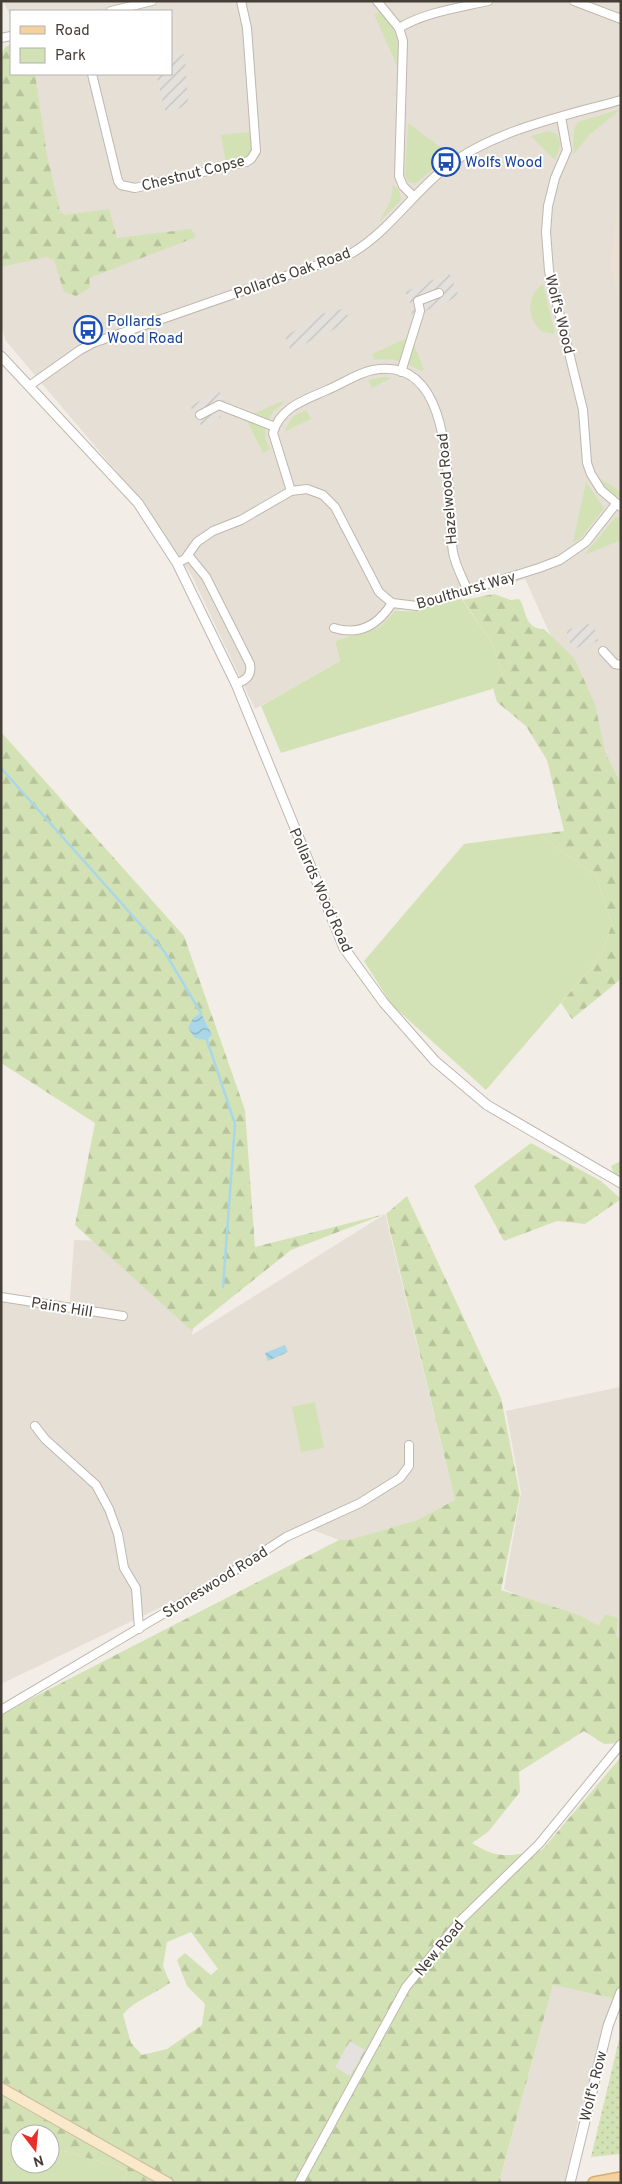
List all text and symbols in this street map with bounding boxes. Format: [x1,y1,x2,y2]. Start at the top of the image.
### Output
legend [10,10,172,75]
text: Road [55,22,90,41]
text: Park [55,47,86,66]
bus stop icon: Wolfs Wood [431,147,461,177]
street label: Chestnut Copse [140,152,247,196]
place label: Wolfs Wood [465,154,542,173]
street label: Pollards Oak Road [231,244,354,304]
street label: Wolf's Wood [540,273,578,356]
place label: Pollards Wood Road [107,313,183,349]
bus stop icon: Pollards Wood Road [73,315,103,345]
street label: Hazelwood Road [434,432,463,545]
street label: Boulthurst Way [414,568,518,615]
street label: Pollards Wood Road [284,825,356,956]
street label: Pains Hill [30,1294,94,1323]
street label: Stoneswood Road [160,1543,272,1623]
street label: New Road [411,1917,469,1981]
street label: Wolf's Row [577,2049,612,2124]
north arrow [10,2124,60,2174]
text: N [31,2150,45,2170]

